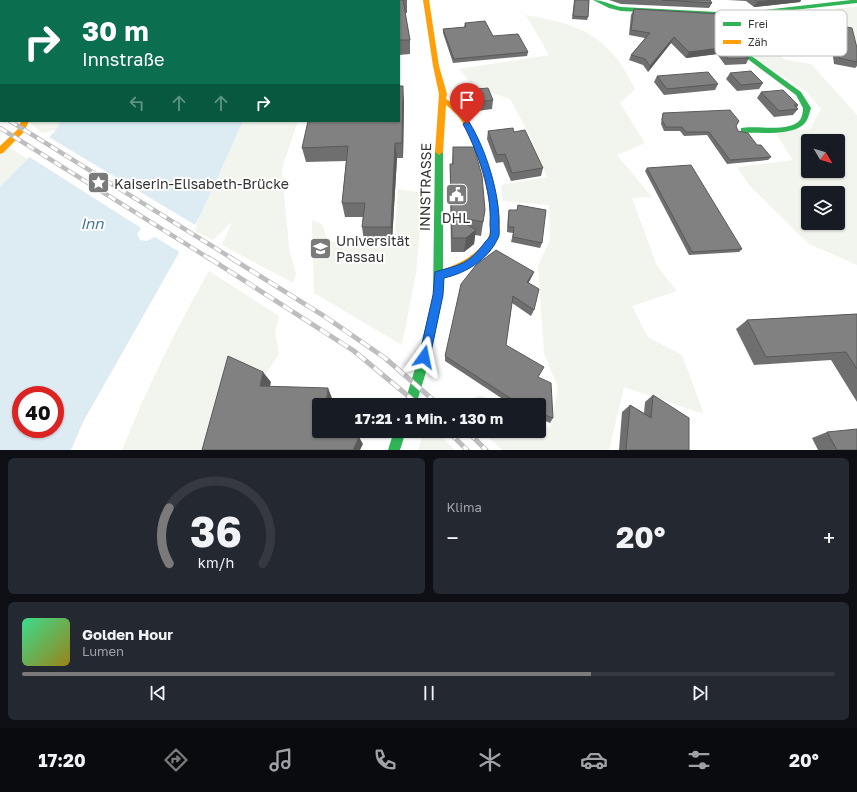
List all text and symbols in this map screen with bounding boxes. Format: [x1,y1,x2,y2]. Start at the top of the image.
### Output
legend [715,10,847,56]
text: 30 m [82,14,149,47]
icon: right [16,16,68,68]
text: Frei [748,17,768,30]
text: Zäh [748,35,768,48]
text: Innstraße [82,48,164,70]
pin [450,83,484,124]
icon: arrive [456,89,478,111]
icon: left [126,92,148,114]
icon: ahead [168,92,190,114]
icon: ahead [210,92,232,114]
icon: right [252,92,274,114]
north arrow [801,134,845,178]
map controls [801,134,845,230]
street label: INNSTRASSE [416,143,434,231]
place icon: Kaiserin-Elisabeth-Brücke [85,170,111,196]
place label: Kaiserin-Elisabeth-Brücke [114,175,289,192]
public building icon: DHL [443,182,469,208]
button: layers [801,186,845,230]
place label: DHL [442,209,470,226]
water label: Inn [80,214,104,232]
place label: Universität Passau [336,232,410,265]
school or university icon: Universität Passau [307,235,333,261]
position arrow [403,336,445,378]
speed limit sign: 40 [12,386,64,438]
text: 17:21 · 1 Min. · 130 m [355,409,503,427]
text: Klima [447,499,482,515]
text: 36 [190,506,242,556]
text: 20° [616,519,666,555]
text: − [447,524,459,551]
text: + [823,524,835,551]
text: km/h [198,554,234,571]
text: Golden Hour [82,625,173,643]
text: Lumen [82,643,124,659]
icon: previous [147,682,169,704]
icon: pause [418,682,440,704]
icon: next [689,682,711,704]
icon: directions [162,746,190,774]
icon: music [267,746,295,774]
icon: phone [371,746,399,774]
icon: climate [476,746,504,774]
icon: car [580,746,608,774]
icon: filters [685,746,713,774]
text: 17:20 [38,749,86,771]
text: 20° [789,749,819,771]

